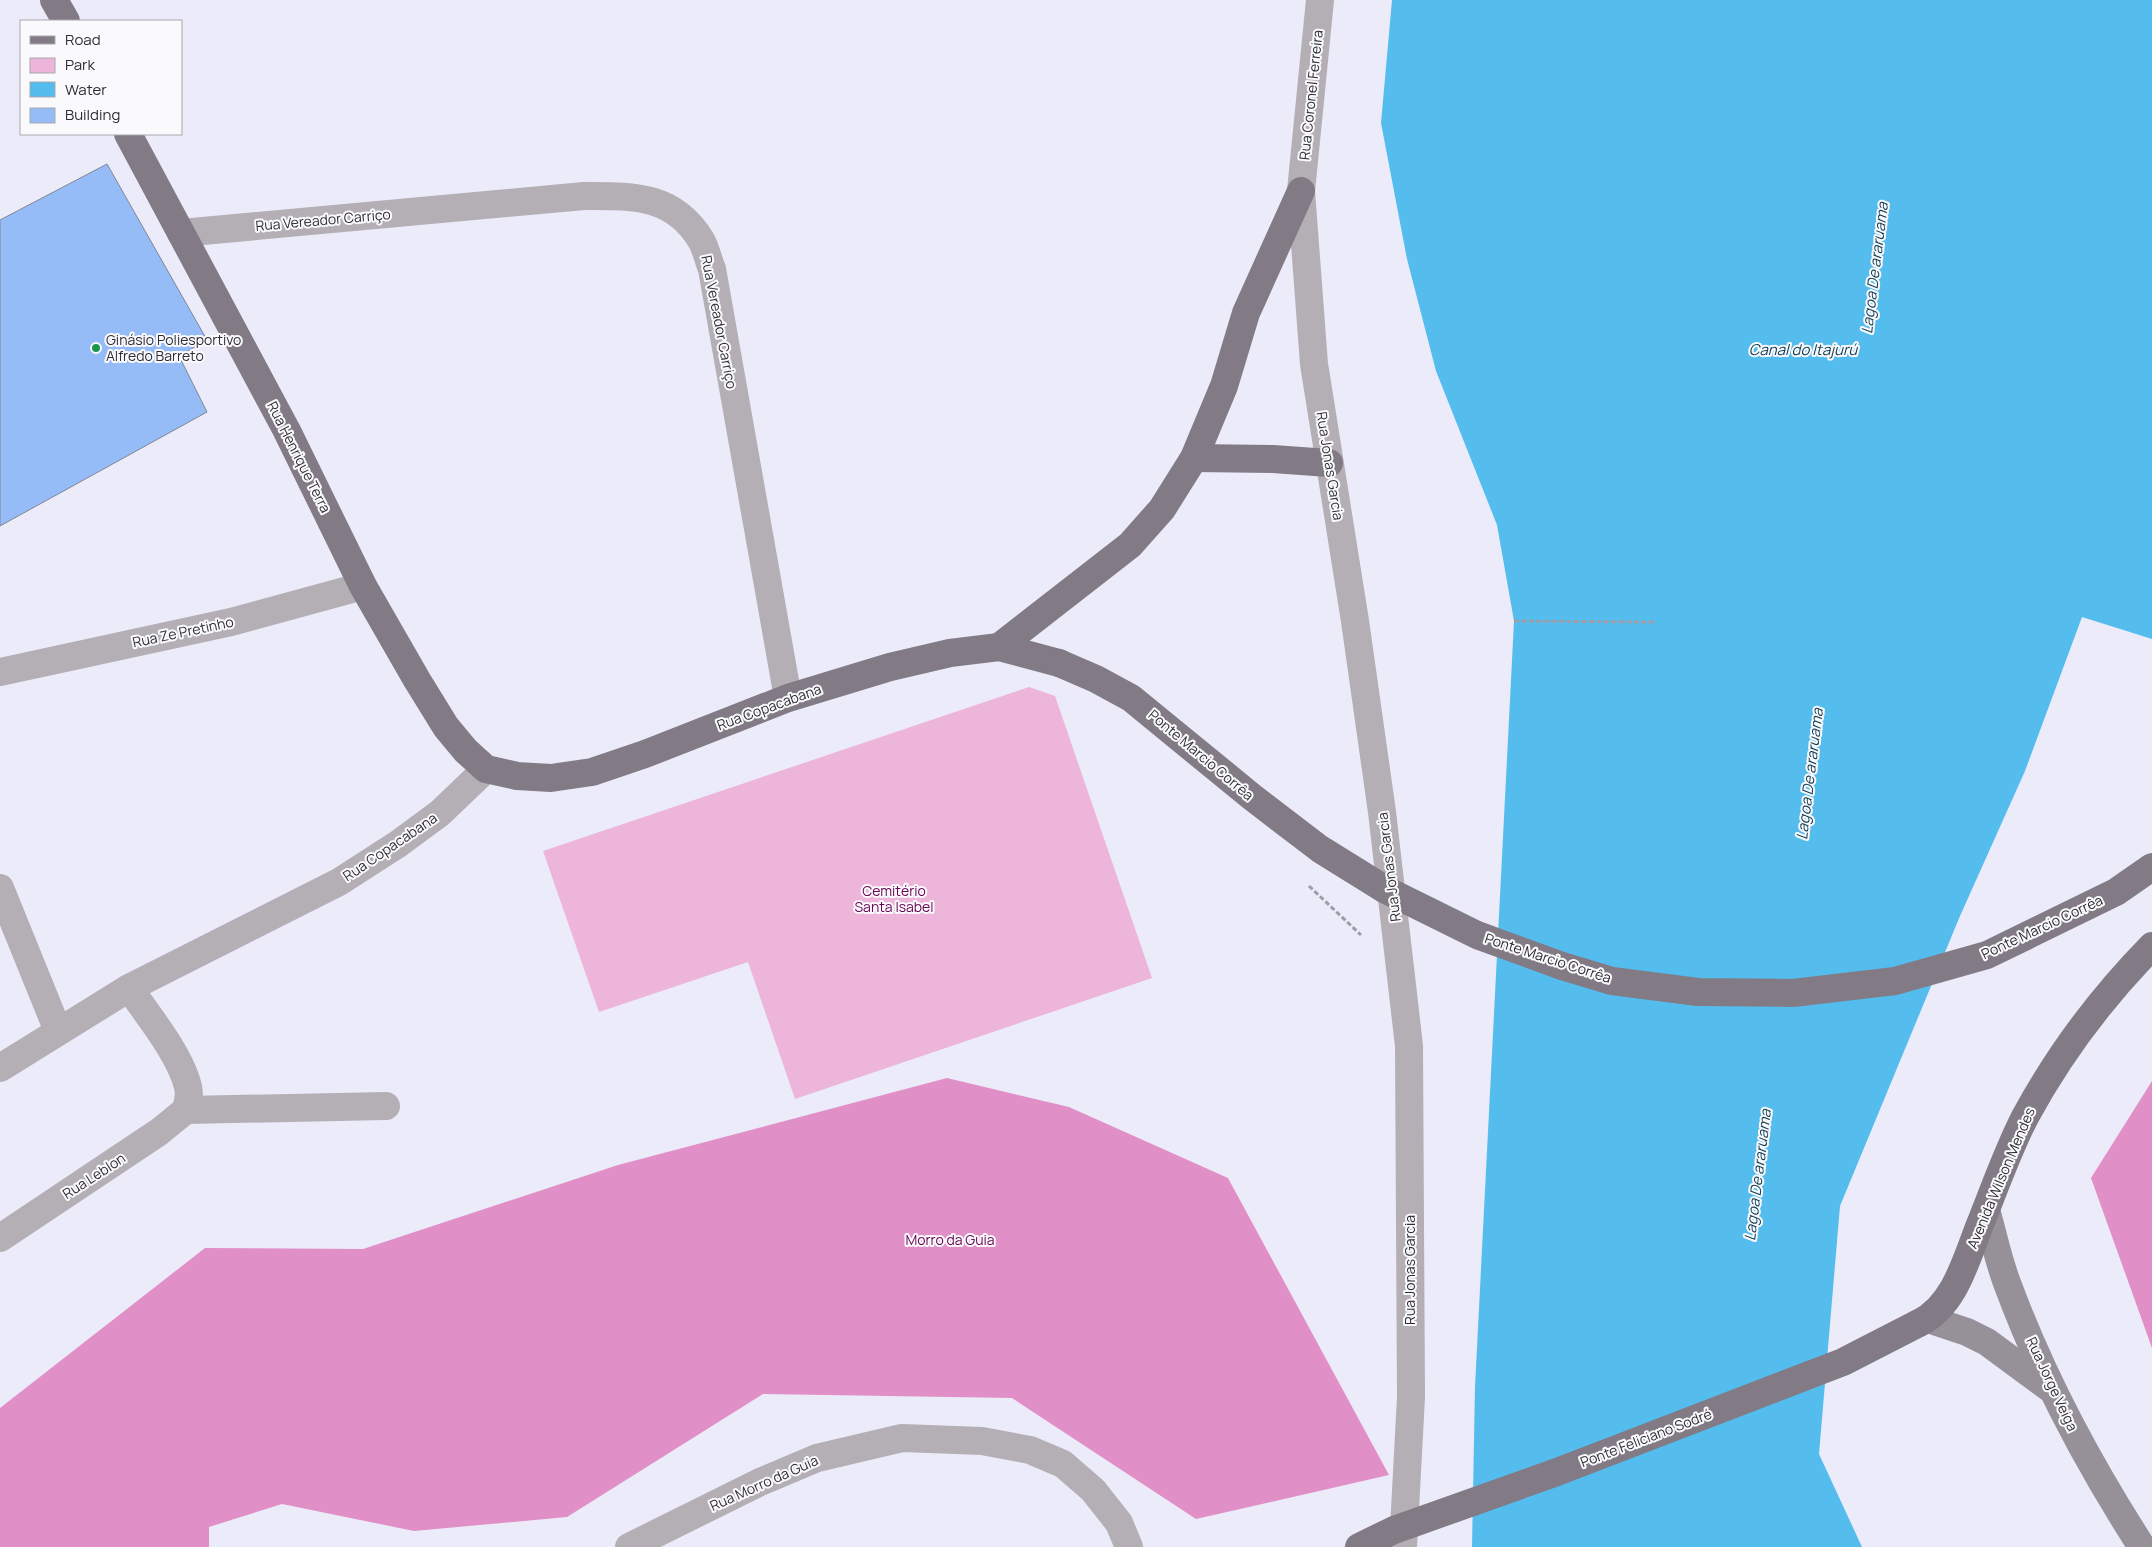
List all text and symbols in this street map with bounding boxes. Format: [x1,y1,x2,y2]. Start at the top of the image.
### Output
legend [20,20,182,135]
text: Road [65,29,101,50]
street label: Rua Coronel Ferreira [1294,29,1327,161]
text: Park [65,54,95,75]
text: Water [65,79,107,100]
text: Building [65,104,120,125]
water label: Lagoa De araruama [1856,200,1893,335]
street label: Rua Vereador Carriço [255,204,391,235]
street label: Rua Vereador Carriço [697,254,742,390]
place label: Ginásio Poliesportivo Alfredo Barreto [106,330,241,365]
water label: Canal do Itajurú [1749,339,1858,360]
marker: Ginásio Poliesportivo Alfredo Barreto [90,342,102,354]
street label: Rua Henrique Terra [263,398,336,516]
street label: Rua Jonas Garcia [1313,410,1348,522]
street label: Rua Ze Pretinho [131,612,235,651]
street label: Rua Copacabana [714,679,824,734]
street label: Ponte Marcio Corrêa [1145,705,1258,804]
water label: Lagoa De araruama [1791,706,1828,841]
street label: Rua Copacabana [339,808,441,885]
street label: Rua Jonas Garcia [1372,811,1405,923]
park label: Cemitério Santa Isabel [854,881,934,916]
street label: Ponte Marcio Corrêa [1978,890,2106,963]
street label: Ponte Marcio Corrêa [1483,928,1614,987]
street label: Avenida Wilson Mendes [1962,1104,2039,1251]
water label: Lagoa De araruama [1739,1107,1776,1242]
street label: Rua Leblon [59,1148,129,1203]
street label: Rua Jonas Garcia [1400,1215,1419,1325]
park label: Morro da Guia [905,1230,995,1249]
street label: Rua Jorge Veiga [2022,1334,2083,1434]
street label: Ponte Feliciano Sodré [1577,1404,1714,1471]
street label: Rua Morro da Guia [707,1450,821,1515]

